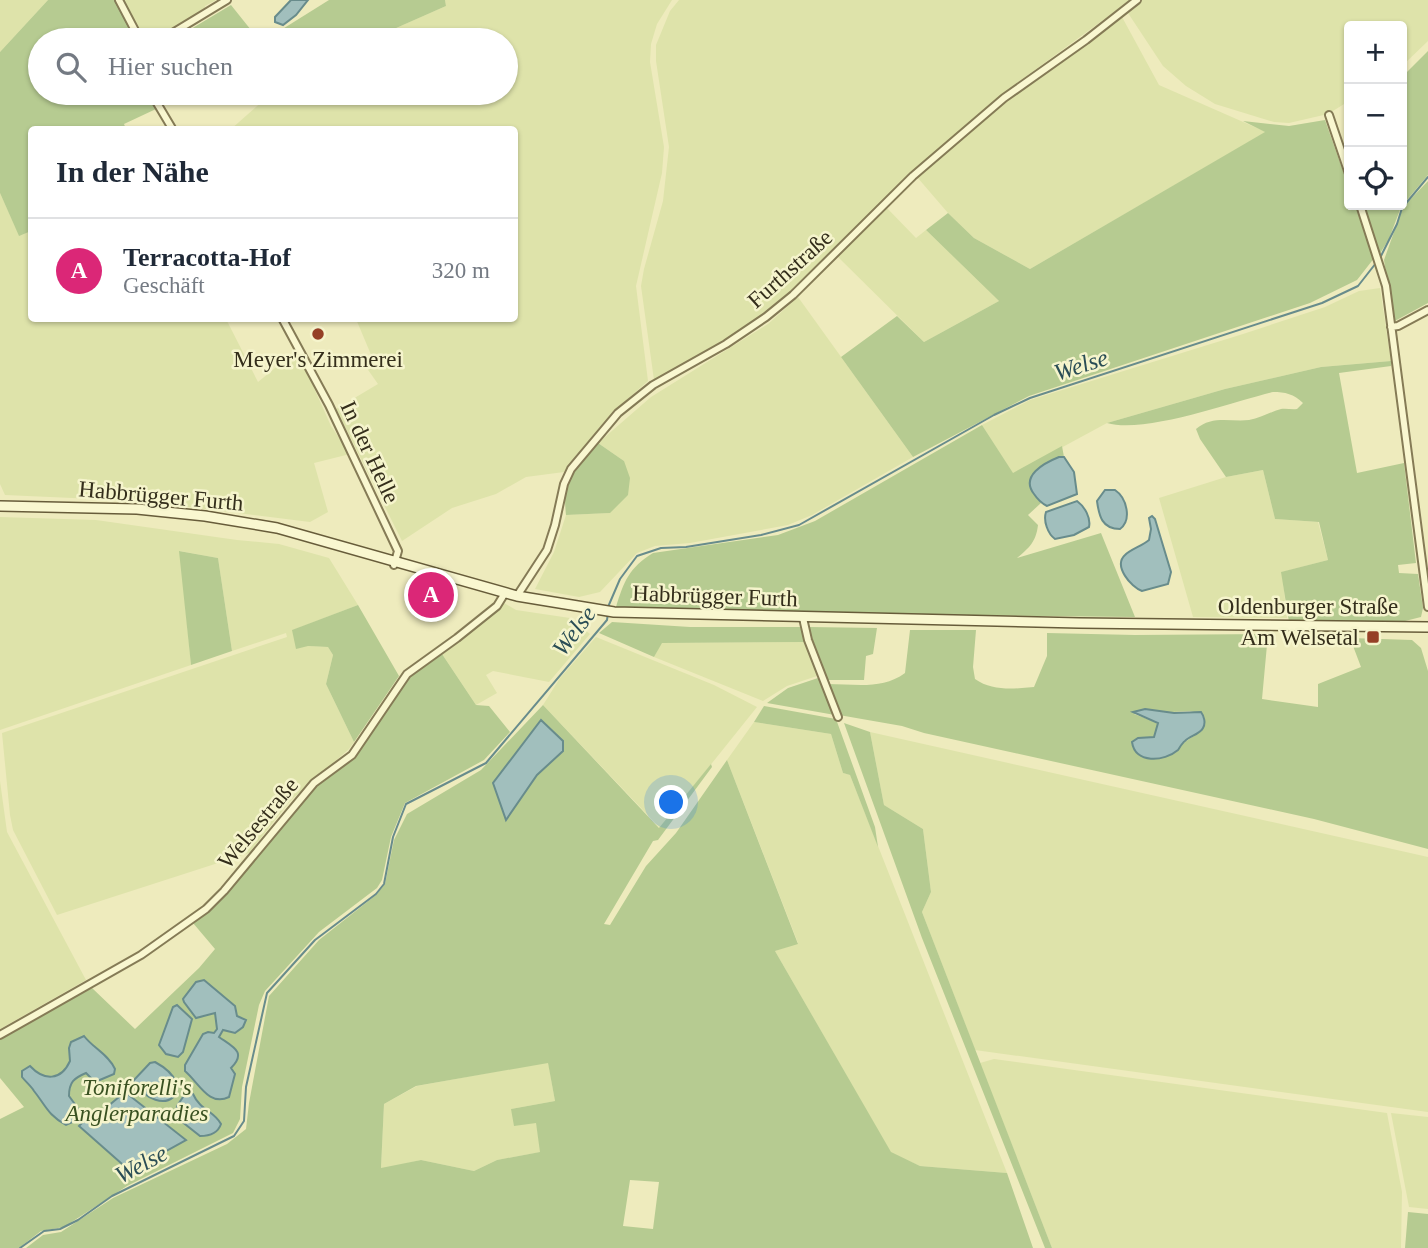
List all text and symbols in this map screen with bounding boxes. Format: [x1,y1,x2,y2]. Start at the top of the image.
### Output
map controls [1344,21,1407,210]
button: + [1344,21,1407,84]
search box [28,28,518,105]
icon: search [52,48,90,86]
text: Hier suchen [108,52,233,81]
button: − [1344,84,1407,147]
button: locate [1344,147,1407,210]
text: In der Nähe [56,155,209,188]
street label: Furthstraße [743,225,837,313]
text: Terracotta-Hof [123,243,291,272]
text: A [71,258,87,283]
text: 320 m [432,258,490,283]
text: Geschäft [123,273,205,298]
marker: Meyer's Zimmerei [310,326,326,342]
water label: Welse [1051,344,1112,386]
place label: Meyer's Zimmerei [233,347,403,372]
street label: In der Helle [335,397,405,507]
street label: Habbrügger Furth [78,476,245,516]
pin: A [408,569,454,621]
street label: Habbrügger Furth [632,581,799,611]
street label: Oldenburger Straße [1218,594,1398,619]
water label: Welse [547,601,601,661]
place label: Am Welsetal [1241,625,1359,650]
marker: Am Welsetal [1365,629,1381,645]
street label: Welsestraße [213,773,303,873]
your location [654,785,688,819]
park label: Toniforelli's Anglerparadies [63,1075,209,1126]
water label: Welse [111,1139,172,1188]

